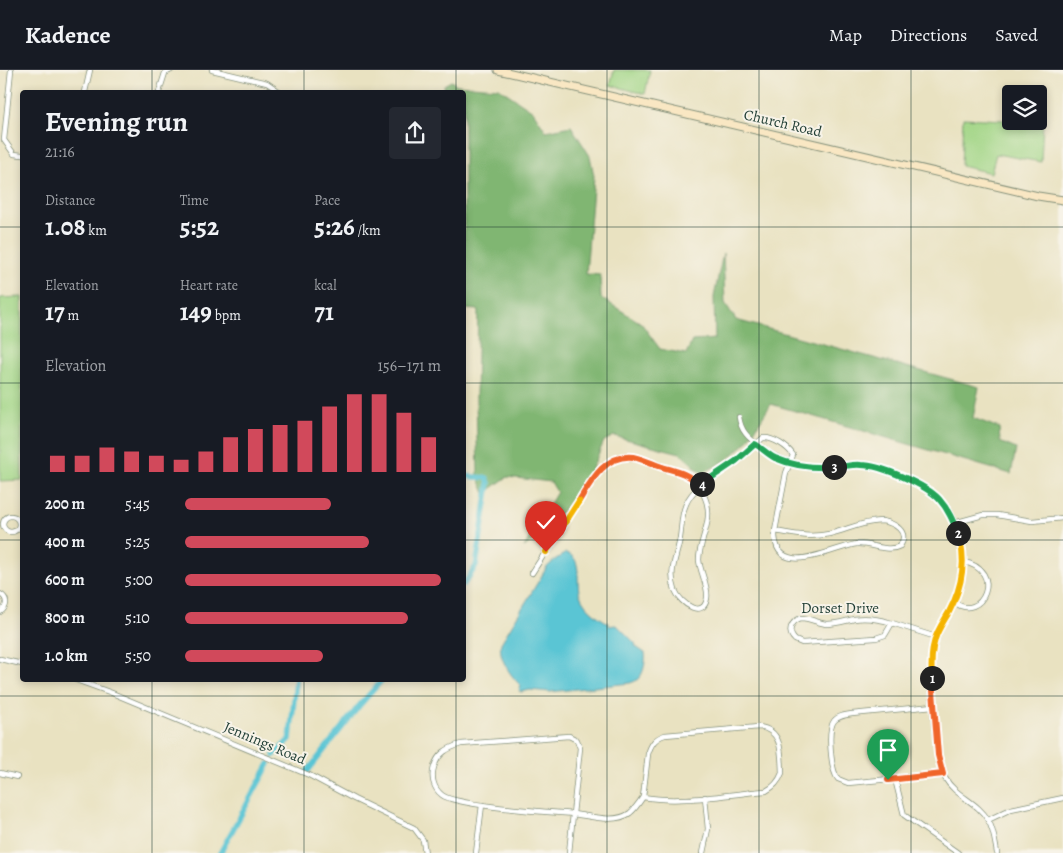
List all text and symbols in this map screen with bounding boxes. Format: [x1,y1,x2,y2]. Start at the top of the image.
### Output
text: Kadence [25,19,111,51]
text: Map [829,23,862,47]
text: Directions [890,23,967,47]
text: Saved [995,23,1038,47]
map controls [1002,85,1047,130]
button: layers [1002,85,1047,130]
text: Evening run [45,103,188,141]
street label: Church Road [742,104,825,142]
button: share [389,107,441,159]
text: 21:16 [45,141,75,163]
text: Distance [45,191,95,210]
text: Time [180,191,209,210]
text: Pace [314,191,340,210]
text: 1.08 [45,210,85,244]
text: 5:52 [180,210,219,244]
text: 5:26 [314,210,355,244]
text: km [85,221,107,240]
text: /km [355,221,381,240]
text: Elevation [45,276,99,295]
text: Heart rate [180,276,238,295]
text: kcal [314,276,337,295]
text: 17 [45,295,65,329]
text: 149 [180,295,212,329]
text: 71 [314,295,334,329]
text: m [65,306,79,325]
text: bpm [212,306,241,325]
text: Elevation [45,355,106,377]
text: 156–171 m [377,355,441,377]
pin: 3 [822,454,846,480]
text: 3 [831,458,838,477]
pin: 4 [690,472,714,496]
text: 4 [699,475,706,494]
text: 200 m [45,493,85,515]
text: 5:45 [125,493,150,515]
pin [525,501,567,552]
icon: check [532,508,560,536]
pin: 2 [946,520,970,546]
text: 2 [955,524,962,543]
text: 400 m [45,531,85,553]
text: 5:25 [125,531,150,553]
text: 600 m [45,569,85,591]
text: 5:00 [125,569,153,591]
street label: Dorset Drive [801,598,879,618]
text: 800 m [45,607,85,629]
text: 5:10 [125,607,150,629]
text: 1.0 km [45,645,88,667]
text: 5:50 [125,645,151,667]
pin: 1 [920,666,944,690]
text: 1 [930,669,935,688]
street label: Jennings Road [221,717,310,770]
pin [867,729,909,780]
icon: arrive [874,736,902,764]

